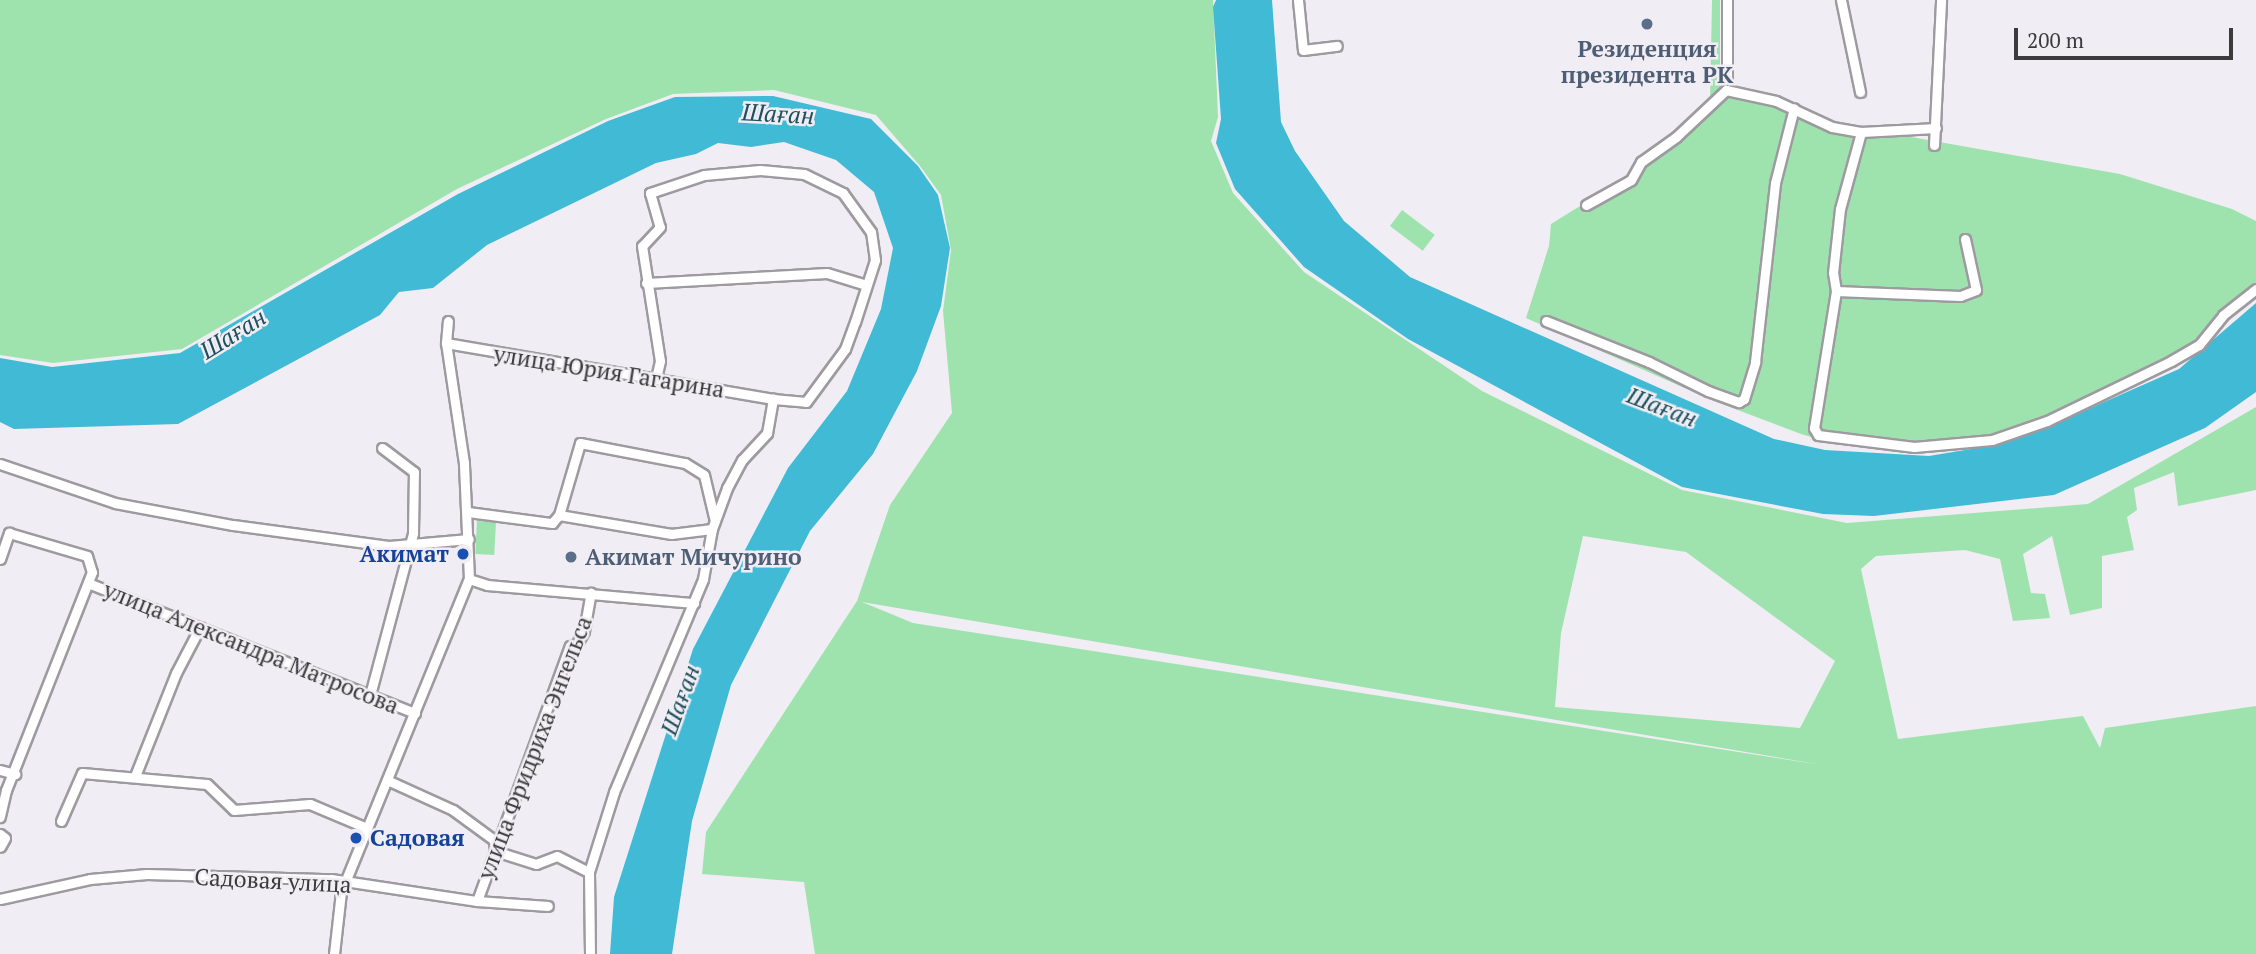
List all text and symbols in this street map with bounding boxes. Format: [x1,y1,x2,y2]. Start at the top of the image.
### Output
scale bar [2018,14,2237,58]
marker: Резиденция президента РК [1639,16,1655,32]
text: 200 m [2027,26,2084,54]
place label: Резиденция президента РК [1561,35,1733,89]
water label: Шаған [741,98,815,130]
water label: Шаған [195,303,271,365]
street label: улица Юрия Гагарина [492,340,726,404]
water label: Шаған [1623,381,1701,433]
place label: Акимат [360,540,449,568]
place label: Акимат Мичурино [585,543,802,571]
marker: Акимат [455,546,471,562]
marker: Акимат Мичурино [563,549,579,565]
street label: улица Александра Матросова [99,576,403,720]
street label: улица Фридриха Энгельса [472,613,598,883]
water label: Шаған [654,661,706,739]
place label: Садовая [370,824,465,852]
marker: Садовая [348,830,364,846]
street label: Садовая улица [194,863,352,899]

